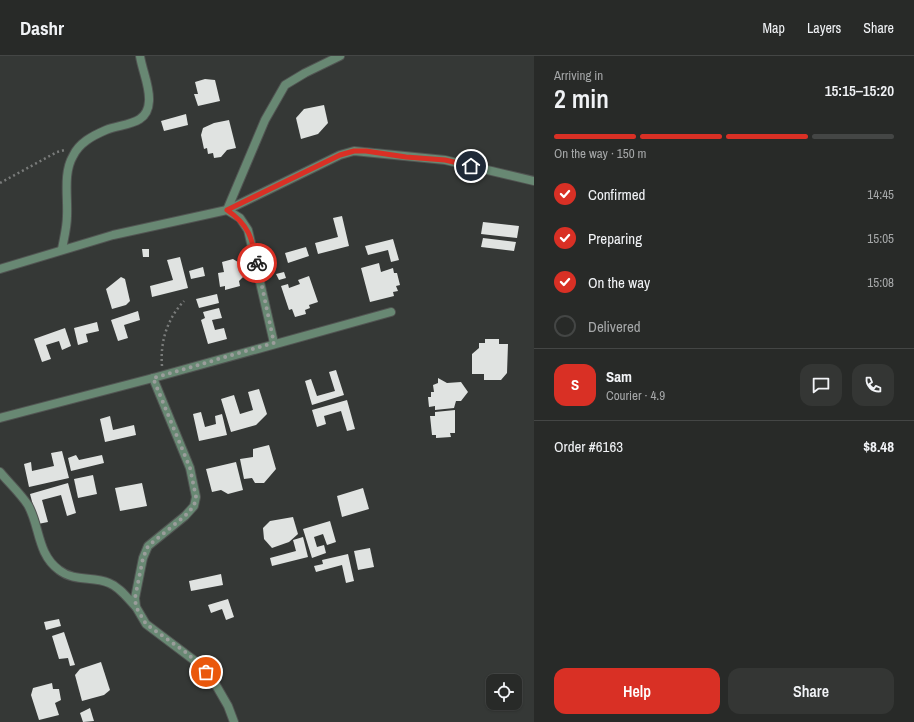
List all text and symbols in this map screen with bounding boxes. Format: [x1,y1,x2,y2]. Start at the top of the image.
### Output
text: Dashr [20,15,64,41]
text: Map [763,19,785,37]
text: Layers [807,19,841,37]
text: Share [863,19,894,37]
text: Arriving in [554,67,603,84]
text: 15:15–15:20 [825,80,894,101]
text: 2 min [554,81,609,116]
text: On the way · 150 m [554,145,646,162]
pin [454,149,488,183]
icon: home [460,155,482,177]
icon: check [554,183,576,205]
text: Confirmed [588,184,645,205]
text: 14:45 [867,186,894,203]
icon: check [554,227,576,249]
text: Preparing [588,228,642,249]
text: 15:05 [867,230,894,247]
courier [237,243,277,283]
icon: bike [246,252,268,274]
icon: check [554,271,576,293]
text: On the way [588,272,650,293]
text: 15:08 [867,274,894,291]
text: Delivered [588,316,641,337]
button: chat [800,364,842,406]
button: phone [852,364,894,406]
text: Sam [606,366,632,387]
text: S [571,374,579,395]
text: Courier · 4.9 [606,387,665,404]
text: Order #6163 [554,436,623,457]
text: $8.48 [863,436,894,457]
pin [189,655,223,689]
icon: bag [195,661,217,683]
button: Help [554,668,720,714]
button: Share [728,668,894,714]
map controls [486,674,522,710]
button: locate [486,674,522,710]

